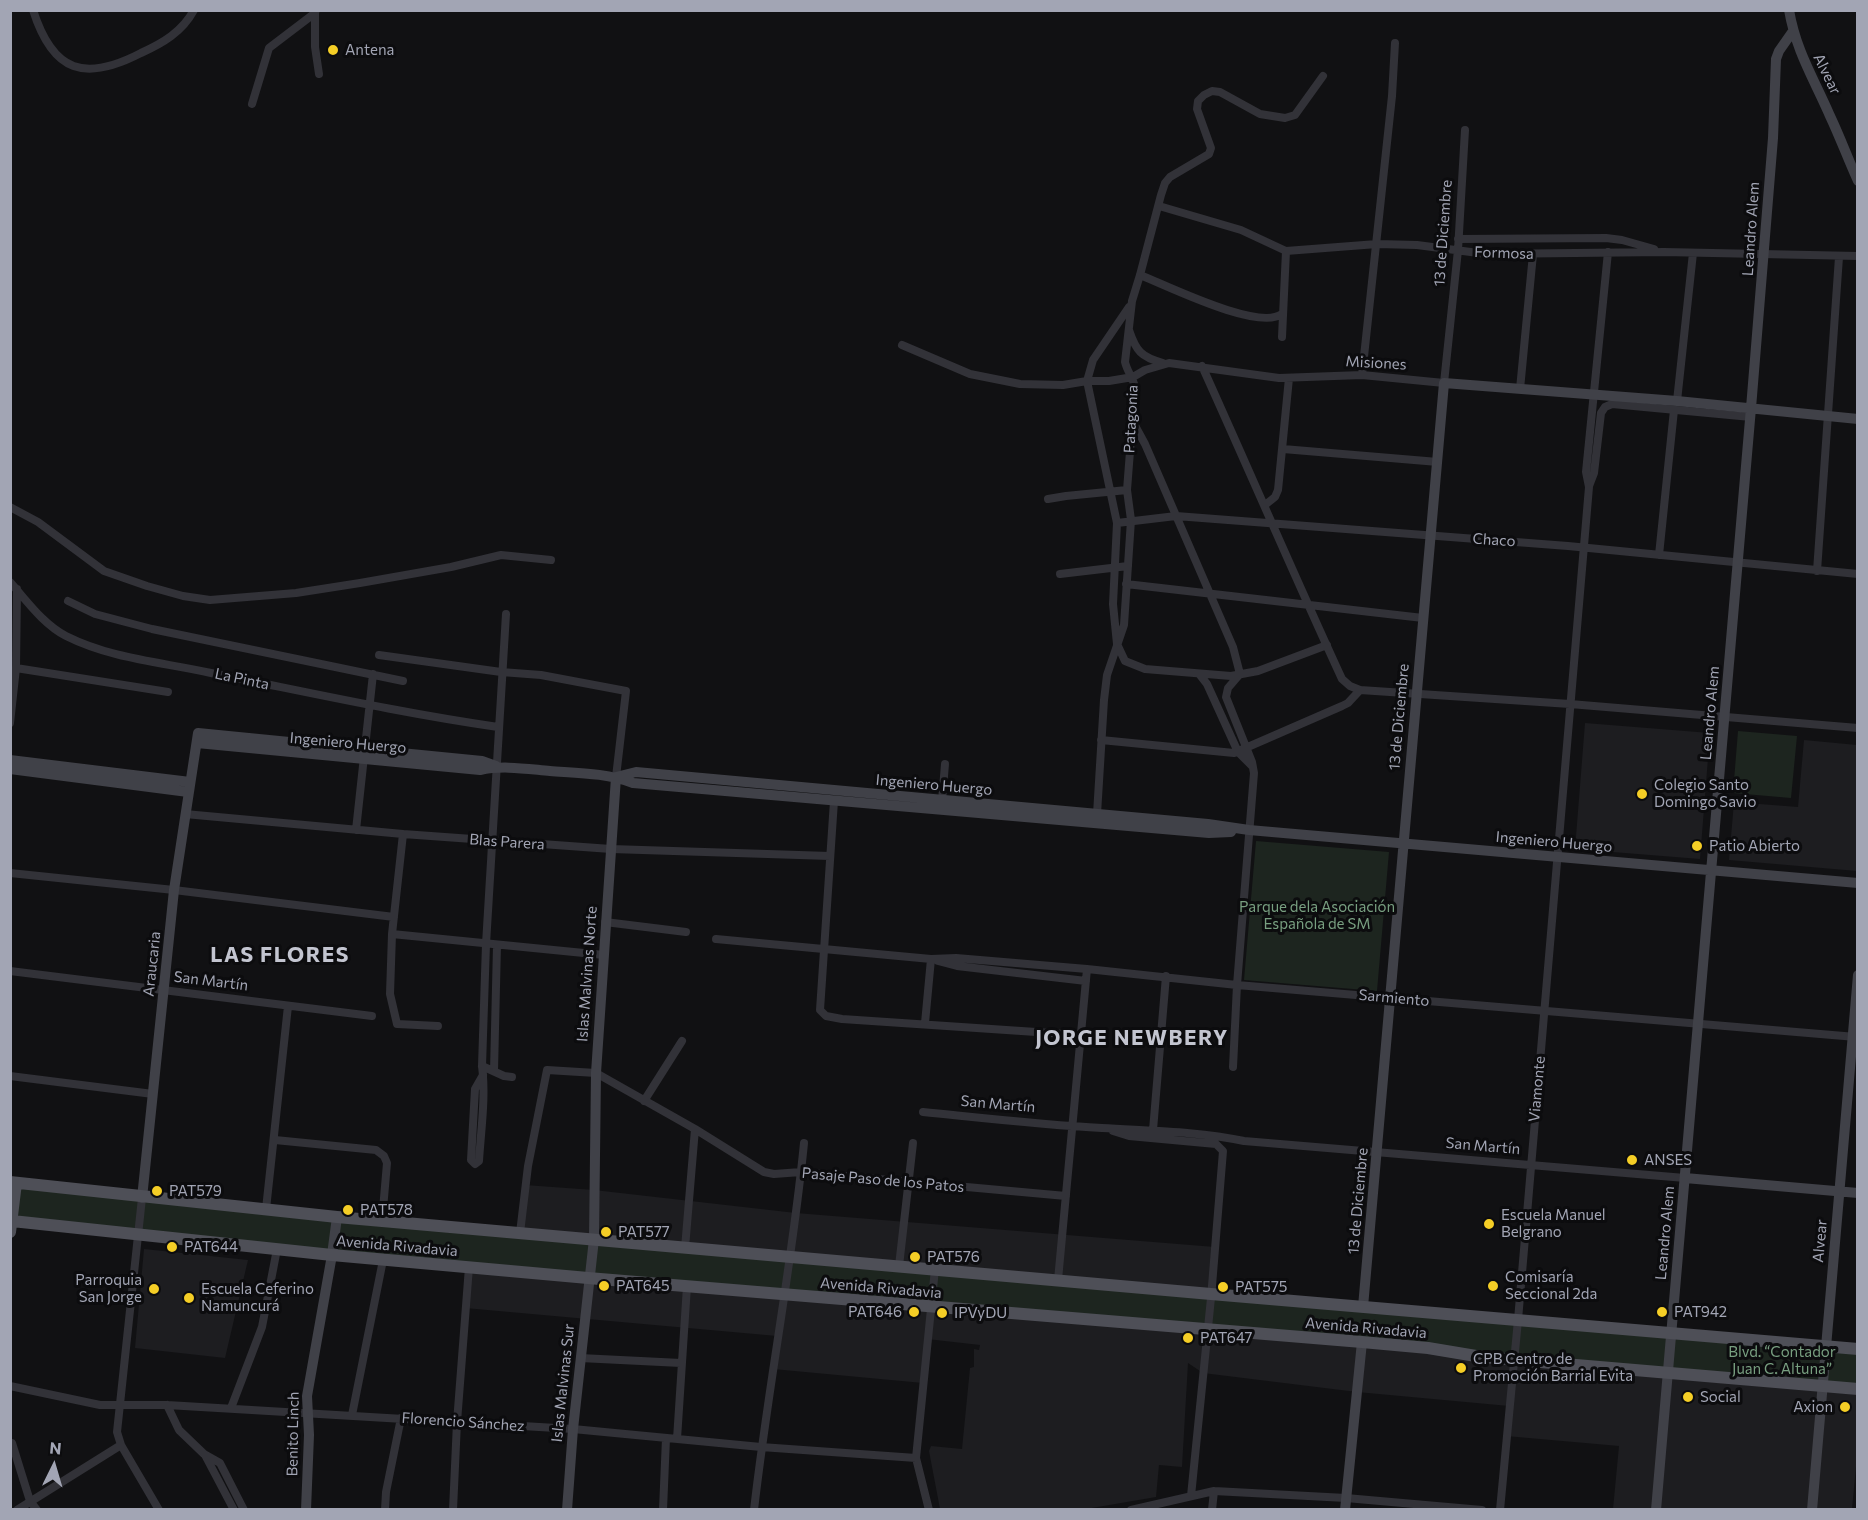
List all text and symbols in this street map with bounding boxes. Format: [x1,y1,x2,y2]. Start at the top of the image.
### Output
place label: Antena [345,41,394,59]
marker: Antena [326,43,340,57]
street label: Alvear [1809,51,1845,97]
street label: 13 de Diciembre [1430,179,1456,287]
street label: Leandro Alem [1739,181,1763,277]
street label: Formosa [1474,243,1534,263]
street label: Misiones [1345,352,1407,374]
street label: Patagonia [1120,384,1142,454]
street label: Chaco [1472,530,1516,550]
street label: 13 de Diciembre [1385,663,1413,771]
street label: La Pinta [213,664,271,694]
street label: Leandro Alem [1697,665,1723,761]
street label: Ingeniero Huergo [289,729,407,757]
street label: Ingeniero Huergo [875,771,993,799]
place label: Colegio Santo Domingo Savio [1654,776,1756,811]
marker: Colegio Santo Domingo Savio [1635,787,1649,801]
street label: Ingeniero Huergo [1495,828,1613,856]
street label: Blas Parera [469,830,545,854]
place label: Patio Abierto [1709,837,1800,855]
marker: Patio Abierto [1690,839,1704,853]
park label: Parque dela Asociación Española de SM [1239,898,1395,933]
street label: Islas Malvinas Norte [573,905,601,1043]
street label: Araucaria [140,931,164,997]
district label: LAS FLORES [210,942,350,968]
street label: San Martín [173,968,249,994]
street label: Sarmiento [1358,986,1430,1010]
district label: JORGE NEWBERY [1035,1025,1229,1051]
street label: Viamonte [1525,1055,1549,1123]
street label: San Martín [960,1092,1036,1116]
street label: San Martín [1445,1134,1521,1158]
street label: 13 de Diciembre [1344,1147,1372,1255]
place label: ANSES [1644,1151,1692,1169]
marker: ANSES [1625,1153,1639,1167]
street label: Pasaje Paso de los Patos [801,1164,965,1196]
place label: PAT579 [169,1182,222,1200]
marker: PAT579 [150,1184,164,1198]
street label: Leandro Alem [1652,1185,1678,1281]
place label: PAT578 [360,1201,413,1219]
marker: PAT578 [341,1203,355,1217]
place label: Escuela Manuel Belgrano [1501,1206,1606,1241]
marker: Escuela Manuel Belgrano [1482,1217,1496,1231]
street label: Alvear [1809,1219,1831,1263]
place label: PAT577 [618,1223,670,1241]
marker: PAT577 [599,1225,613,1239]
street label: Avenida Rivadavia [335,1232,459,1260]
place label: PAT644 [184,1238,238,1256]
marker: PAT644 [165,1240,179,1254]
place label: PAT576 [927,1248,980,1266]
marker: PAT576 [908,1250,922,1264]
place label: Comisaría Seccional 2da [1505,1268,1597,1303]
place label: Parroquia San Jorge [75,1271,142,1306]
street label: Avenida Rivadavia [819,1274,943,1302]
place label: PAT645 [616,1277,670,1295]
place label: PAT575 [1235,1278,1287,1296]
marker: PAT645 [597,1279,611,1293]
marker: Comisaría Seccional 2da [1486,1279,1500,1293]
place label: Escuela Ceferino Namuncurá [201,1280,314,1315]
marker: PAT575 [1216,1280,1230,1294]
marker: Parroquia San Jorge [147,1282,161,1296]
marker: Escuela Ceferino Namuncurá [182,1291,196,1305]
place label: PAT646 [848,1303,902,1321]
place label: PAT942 [1674,1303,1727,1321]
place label: IPVyDU [954,1304,1007,1322]
marker: PAT646 [907,1305,921,1319]
marker: PAT942 [1655,1305,1669,1319]
marker: IPVyDU [935,1306,949,1320]
street label: Avenida Rivadavia [1304,1314,1428,1342]
street label: Islas Malvinas Sur [548,1323,578,1443]
place label: PAT647 [1200,1329,1253,1347]
marker: PAT647 [1181,1331,1195,1345]
park label: Blvd. “Contador Juan C. Altuna” [1728,1343,1836,1378]
place label: CPB Centro de Promoción Barrial Evita [1473,1350,1633,1385]
marker: CPB Centro de Promoción Barrial Evita [1454,1361,1468,1375]
place label: Social [1700,1388,1741,1406]
marker: Social [1681,1390,1695,1404]
street label: Benito Linch [283,1391,303,1477]
place label: Axion [1793,1398,1833,1416]
marker: Axion [1838,1400,1852,1414]
street label: Florencio Sánchez [401,1409,525,1435]
north arrow [24,1436,84,1496]
text: N [49,1438,62,1458]

